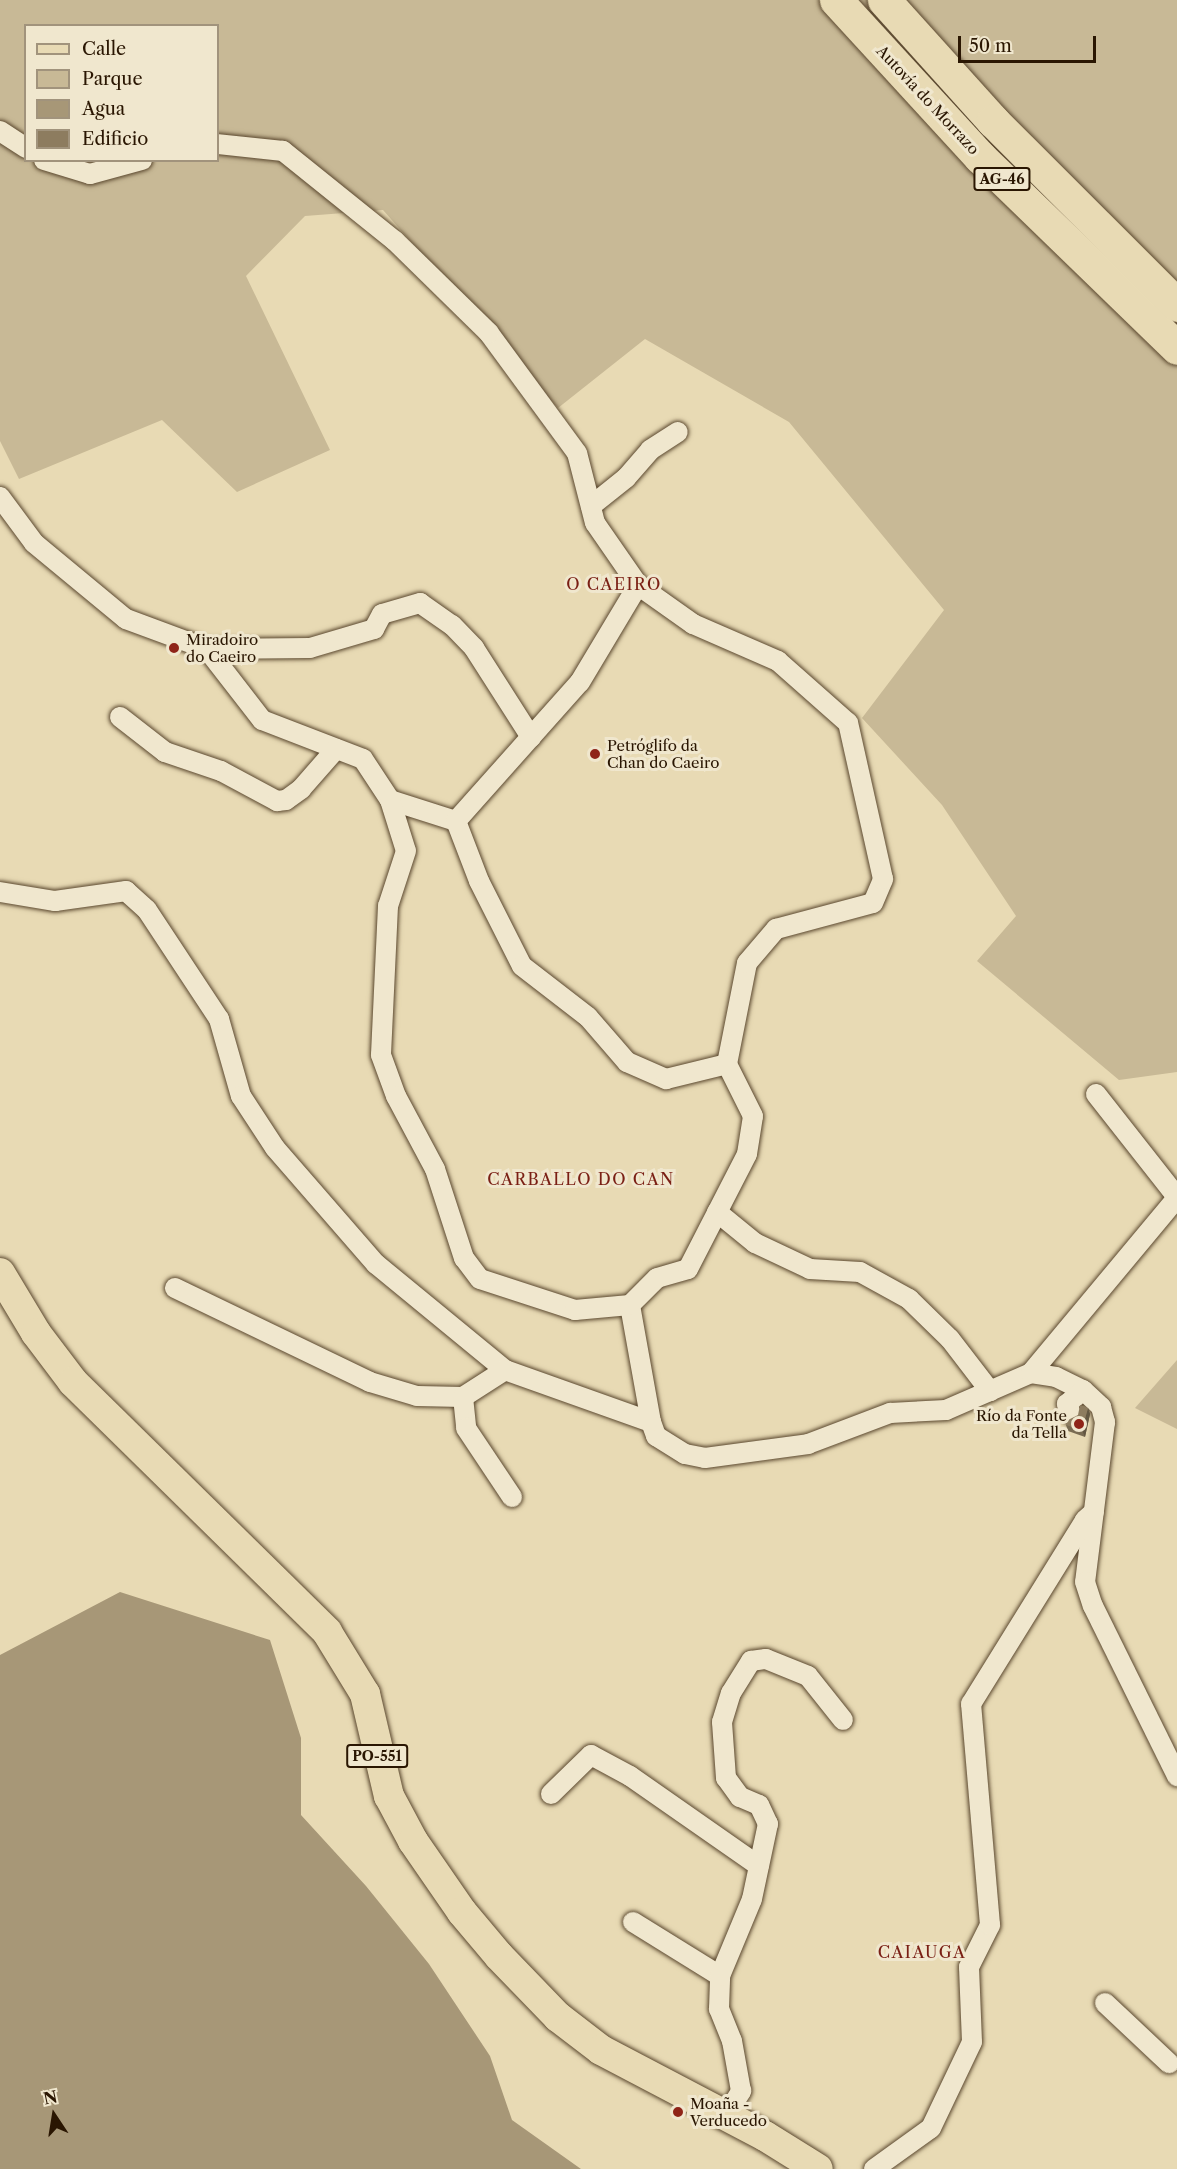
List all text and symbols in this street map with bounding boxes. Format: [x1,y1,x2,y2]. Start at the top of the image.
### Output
legend [24,24,219,162]
scale bar [961,24,1099,62]
text: 50 m [969,35,1012,57]
text: Calle [82,38,126,60]
street label: Autovía do Morrazo [873,42,983,158]
text: Parque [82,68,143,90]
text: Agua [82,98,125,120]
text: Edificio [82,128,148,150]
road number: AG-46 [972,168,1032,190]
district label: O CAEIRO [566,574,662,594]
place label: Miradoiro do Caeiro [186,630,258,665]
marker: Miradoiro do Caeiro [167,641,181,655]
place label: Petróglifo da Chan do Caeiro [607,736,719,771]
marker: Petróglifo da Chan do Caeiro [588,747,602,761]
district label: CARBALLO DO CAN [487,1169,675,1189]
place label: Río da Fonte da Tella [976,1406,1067,1441]
marker: Río da Fonte da Tella [1072,1417,1086,1431]
road number: PO-551 [346,1745,409,1767]
district label: CAIAUGA [878,1942,966,1962]
north arrow [24,2085,84,2145]
text: N [41,2086,59,2109]
place label: Moaña - Verducedo [690,2094,767,2129]
marker: Moaña - Verducedo [671,2105,685,2119]

